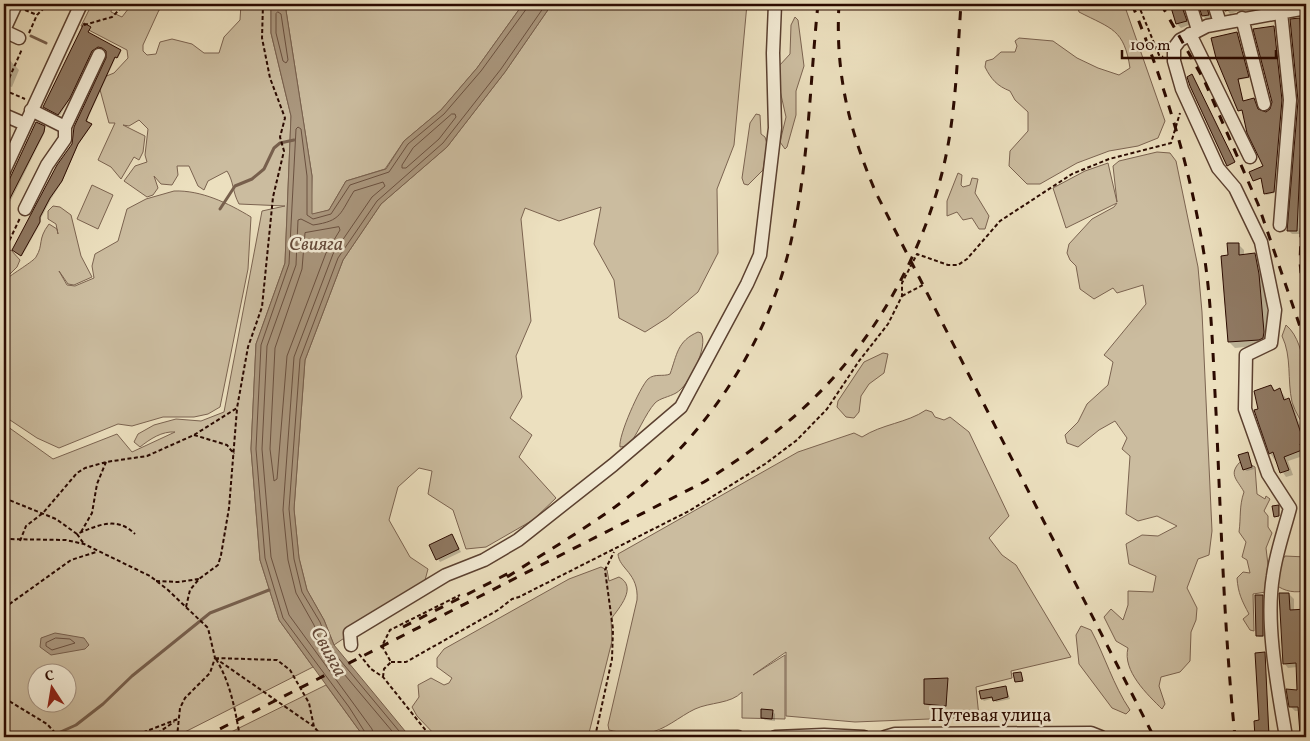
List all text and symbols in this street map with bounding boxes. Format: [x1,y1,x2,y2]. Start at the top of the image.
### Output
scale bar [1122,28,1276,60]
text: 100 m [1130,36,1170,57]
water label: Свияга [289,232,343,258]
water label: Свияга [304,622,352,682]
north arrow [28,664,78,714]
text: С [43,667,56,687]
street label: Путевая улица [931,704,1051,729]

